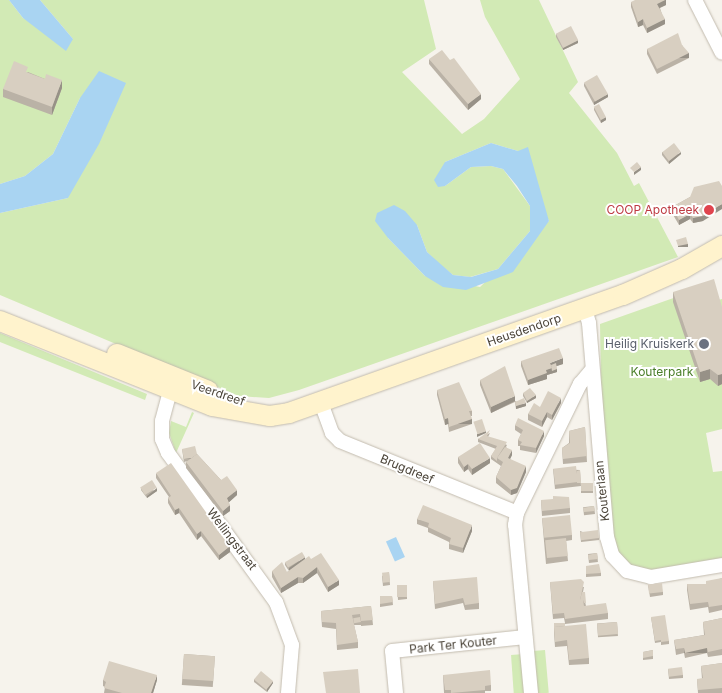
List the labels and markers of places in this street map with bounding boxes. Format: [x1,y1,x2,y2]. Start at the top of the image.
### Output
place label: COOP Apotheek [606,203,699,217]
marker: COOP Apotheek [703,204,715,216]
place label: Heilig Kruiskerk [605,337,694,351]
marker: Heilig Kruiskerk [698,338,710,350]

